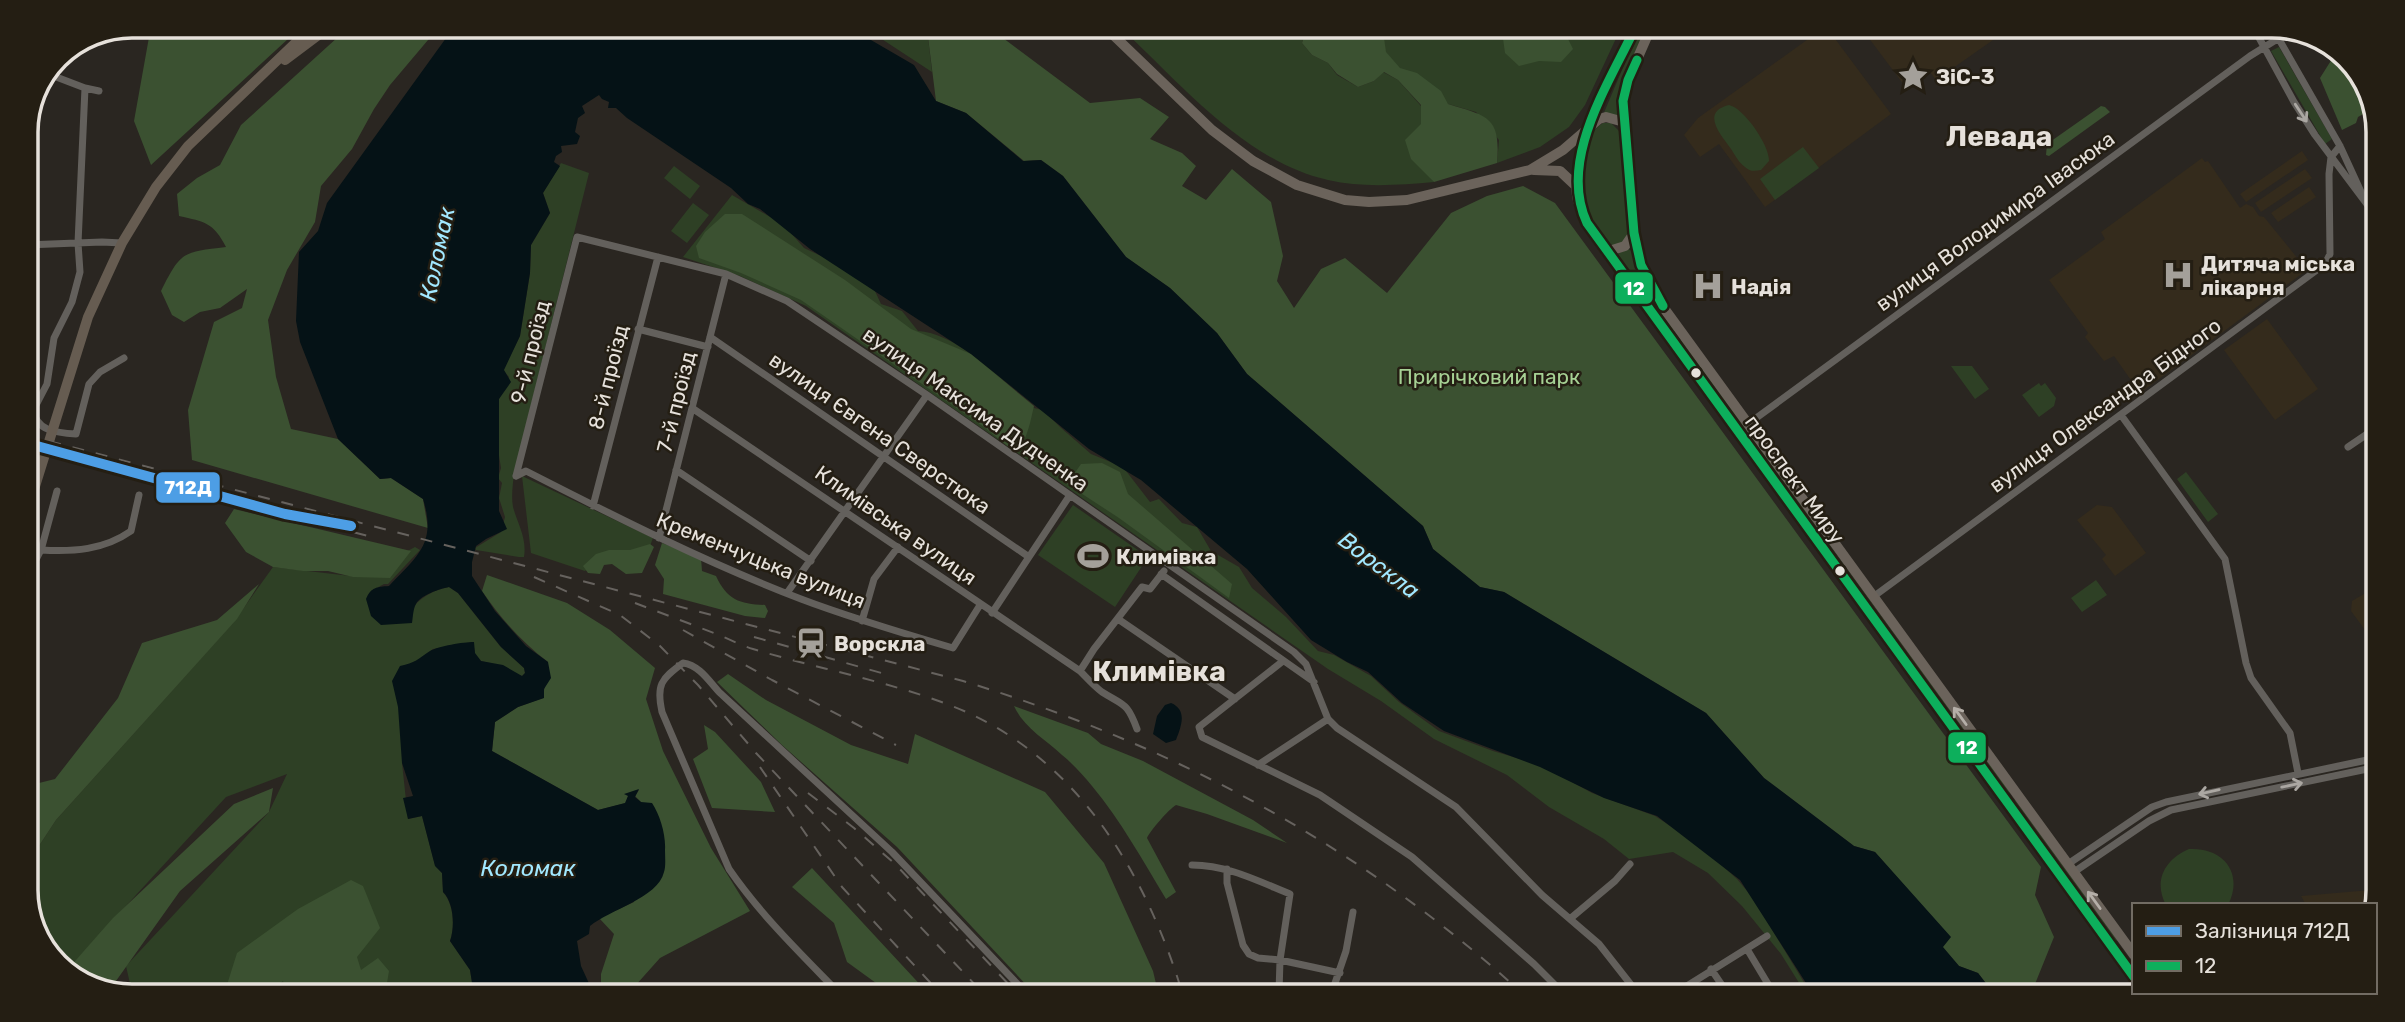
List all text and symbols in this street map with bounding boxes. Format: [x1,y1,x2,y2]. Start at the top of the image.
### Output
place icon: ЗіС-3 [1896,59,1930,93]
place label: ЗіС-3 [1936,64,1995,89]
one-way arrow [2294,102,2308,122]
district label: Левада [1946,120,2052,153]
street label: вулиця Володимира Івасюка [1871,126,2119,316]
water label: Коломак [413,204,461,303]
place label: Дитяча міська лікарня [2201,251,2355,300]
hospital icon: Дитяча міська лікарня [2161,258,2195,292]
hospital icon: Надія [1691,269,1725,303]
line badge: 12 [1614,271,1654,305]
place label: Надія [1731,274,1792,299]
text: 12 [1623,277,1645,300]
street label: 9-й проїзд [505,298,555,406]
street label: вулиця Олександра Бідного [1984,312,2226,498]
street label: вулиця Максима Дудченка [858,321,1094,497]
street label: 8-й проїзд [583,322,633,432]
street label: вулиця Євгена Сверстюка [765,347,995,519]
street label: 7-й проїзд [651,349,701,455]
park label: Прирічковий парк [1398,364,1580,389]
unlabelled marker [1689,366,1703,380]
street label: проспект Миру [1740,410,1850,548]
street label: Климівська вулиця [810,460,982,590]
line badge: 712Д [155,471,221,504]
text: 712Д [164,476,212,499]
street label: Кременчуцька вулиця [653,507,869,613]
water label: Ворскла [1333,526,1425,604]
sports icon: Климівка [1076,539,1110,573]
place label: Климівка [1116,544,1216,569]
unlabelled marker [1833,564,1847,578]
station icon: Ворскла [794,626,828,660]
place label: Ворскла [834,631,926,656]
district label: Климівка [1092,655,1226,688]
one-way arrow [1953,707,1967,726]
line badge: 12 [1947,731,1987,764]
text: 12 [1956,736,1978,759]
one-way arrow [2280,778,2303,791]
one-way arrow [2198,785,2221,799]
water label: Коломак [481,854,576,882]
one-way arrow [2087,891,2101,910]
legend [2132,903,2377,994]
text: Залізниця 712Д [2195,918,2350,943]
text: 12 [2195,953,2216,978]

